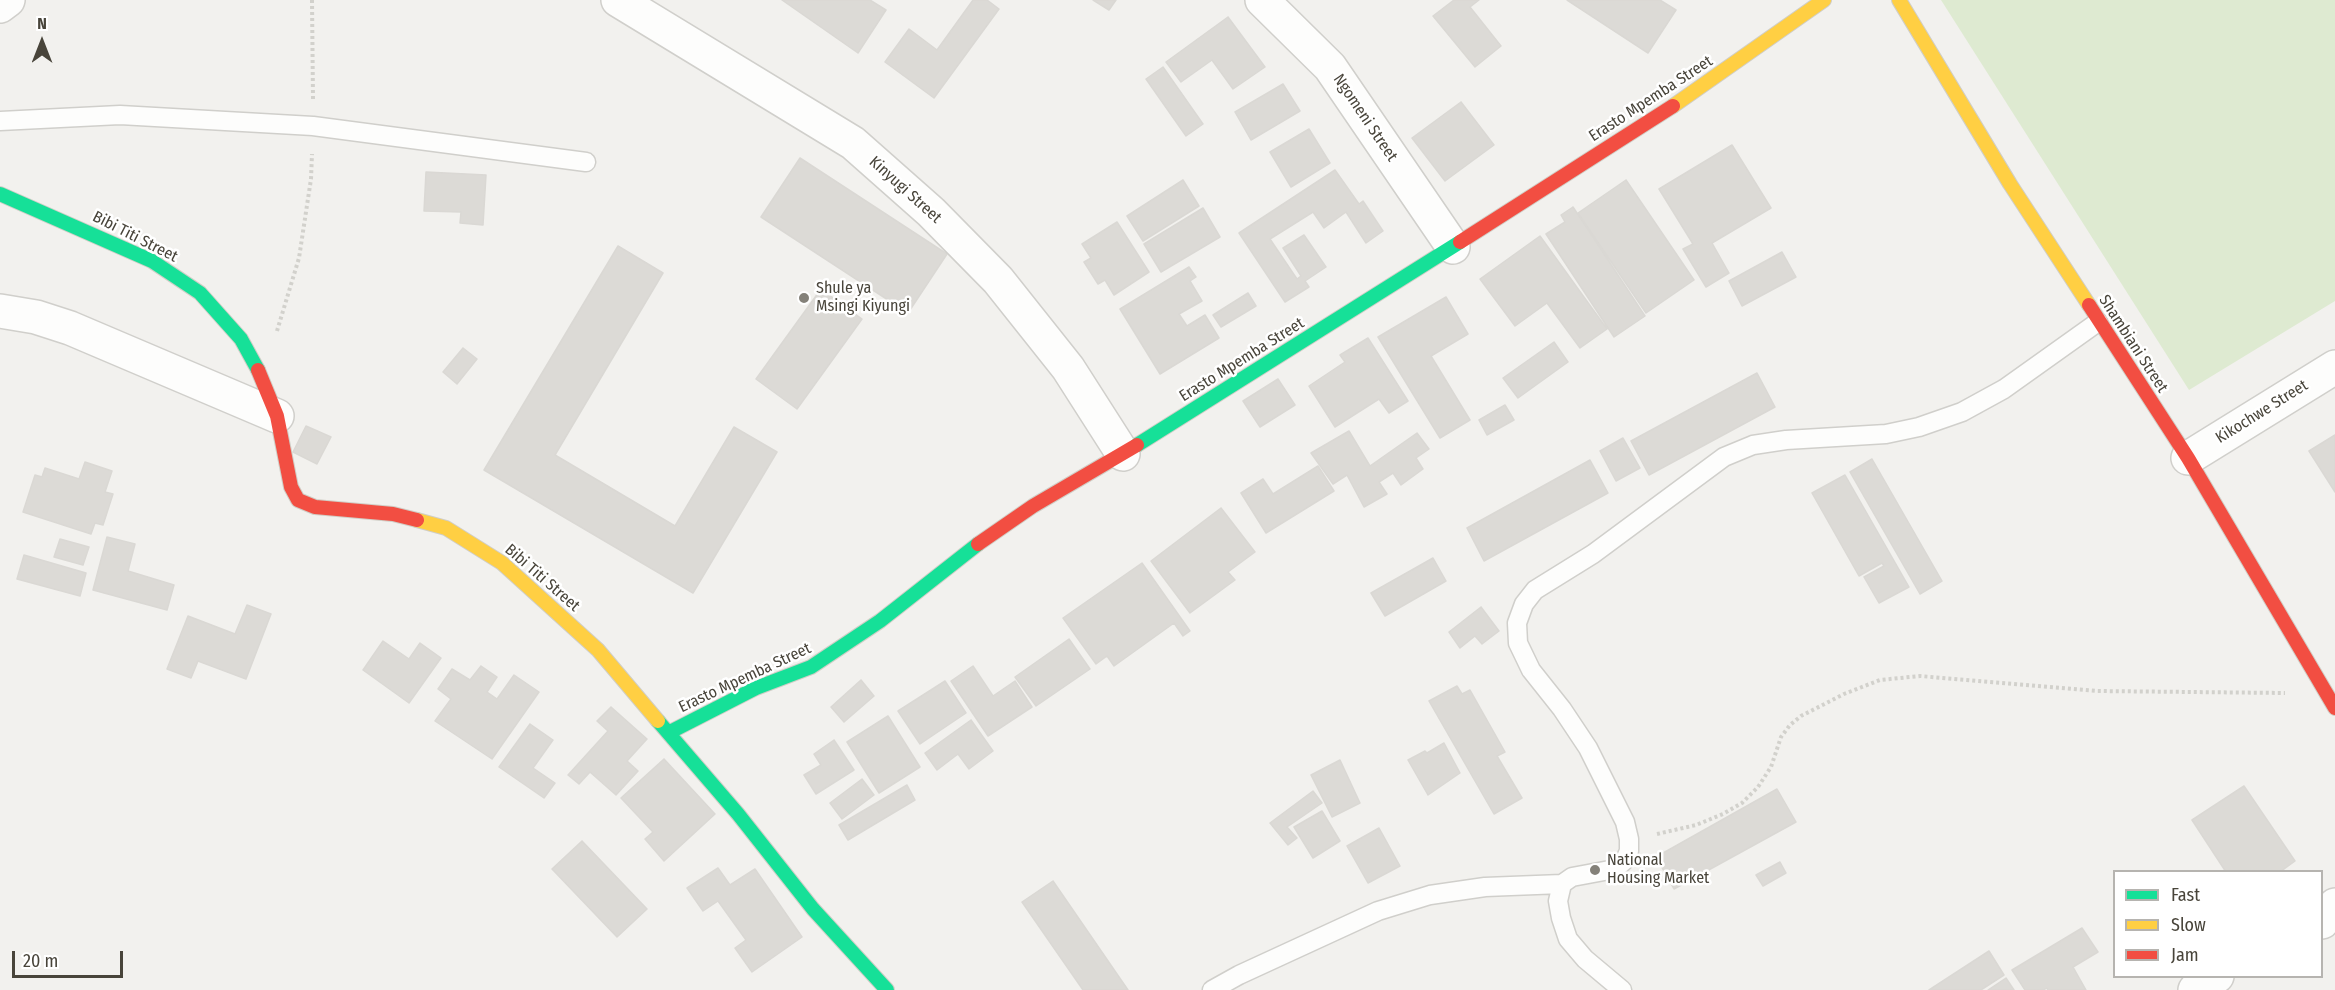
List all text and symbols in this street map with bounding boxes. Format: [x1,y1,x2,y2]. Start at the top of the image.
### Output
north arrow [12,12,72,72]
text: N [37,14,47,33]
street label: Erasto Mpemba Street [1586,52,1716,146]
street label: Ngomeni Street [1329,71,1401,165]
street label: Kinyugi Street [865,152,945,228]
street label: Bibi Titi Street [89,207,181,267]
place label: Shule ya Msingi Kiyungi [816,279,910,317]
marker: Shule ya Msingi Kiyungi [797,291,811,305]
street label: Shambiani Street [2094,292,2172,396]
street label: Erasto Mpemba Street [1176,314,1308,406]
street label: Kikochwe Street [2212,376,2312,448]
street label: Bibi Titi Street [501,540,583,616]
street label: Erasto Mpemba Street [676,639,814,717]
place label: National Housing Market [1607,851,1709,889]
marker: National Housing Market [1588,863,1602,877]
legend [2113,870,2323,978]
text: Fast [2171,884,2200,906]
text: Slow [2171,914,2206,936]
scale bar [15,939,126,977]
text: Jam [2171,944,2199,966]
text: 20 m [23,950,58,972]

